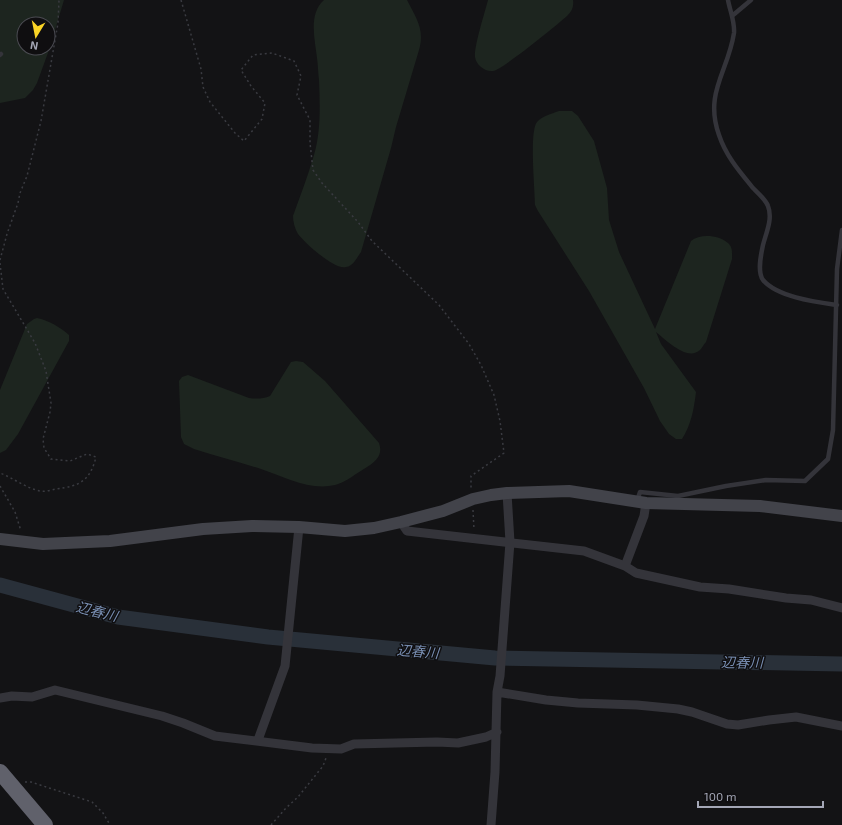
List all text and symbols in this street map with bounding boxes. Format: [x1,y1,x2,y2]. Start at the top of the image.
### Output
north arrow [16,16,56,56]
text: N [29,39,39,53]
water label: 辺春川 [75,598,121,625]
water label: 辺春川 [396,641,442,661]
water label: 辺春川 [721,653,765,671]
scale bar [698,783,823,809]
text: 100 m [704,789,736,803]

